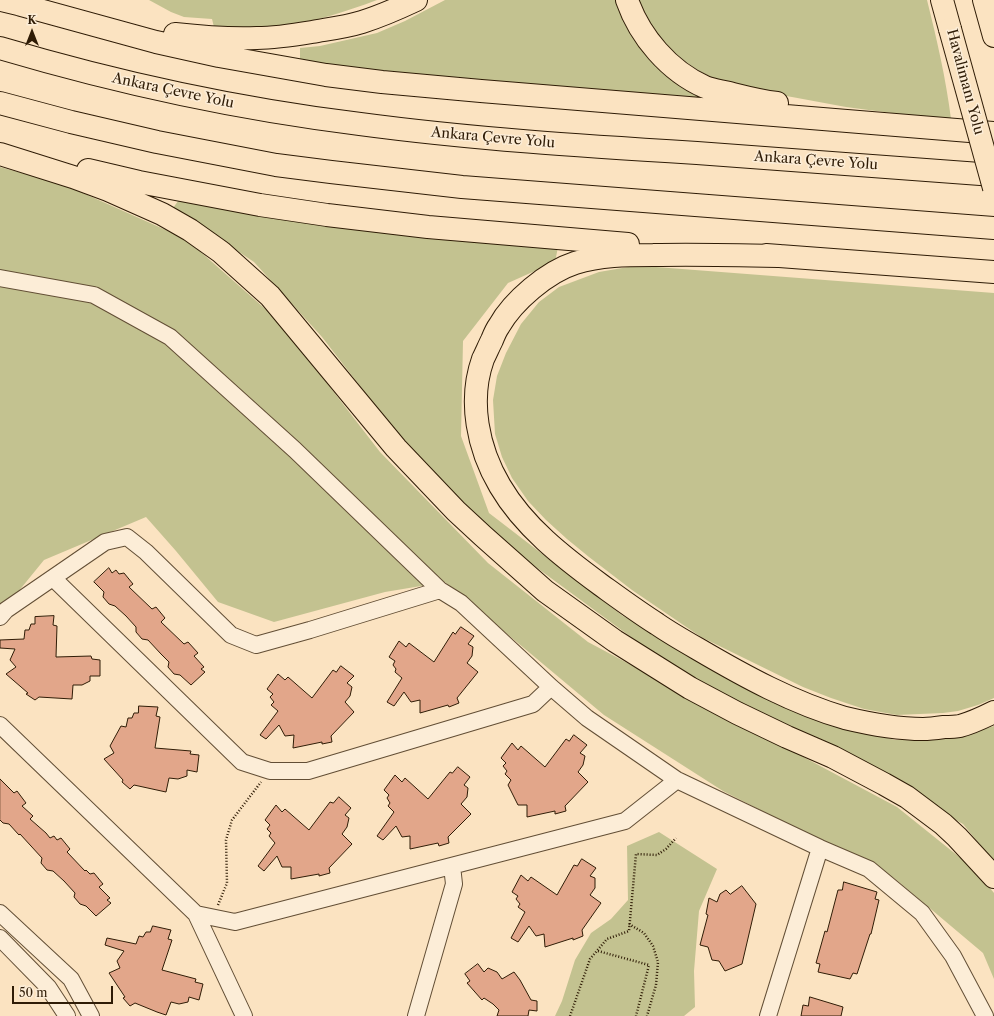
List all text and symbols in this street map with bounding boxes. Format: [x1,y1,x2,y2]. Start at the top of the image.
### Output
north arrow [12,12,52,52]
text: K [28,13,36,27]
street label: Havalimanı Yolu [943,27,987,137]
street label: Ankara Çevre Yolu [111,70,235,112]
street label: Ankara Çevre Yolu [430,124,556,152]
street label: Ankara Çevre Yolu [753,148,879,174]
scale bar [14,978,115,1004]
text: 50 m [19,985,48,1000]

